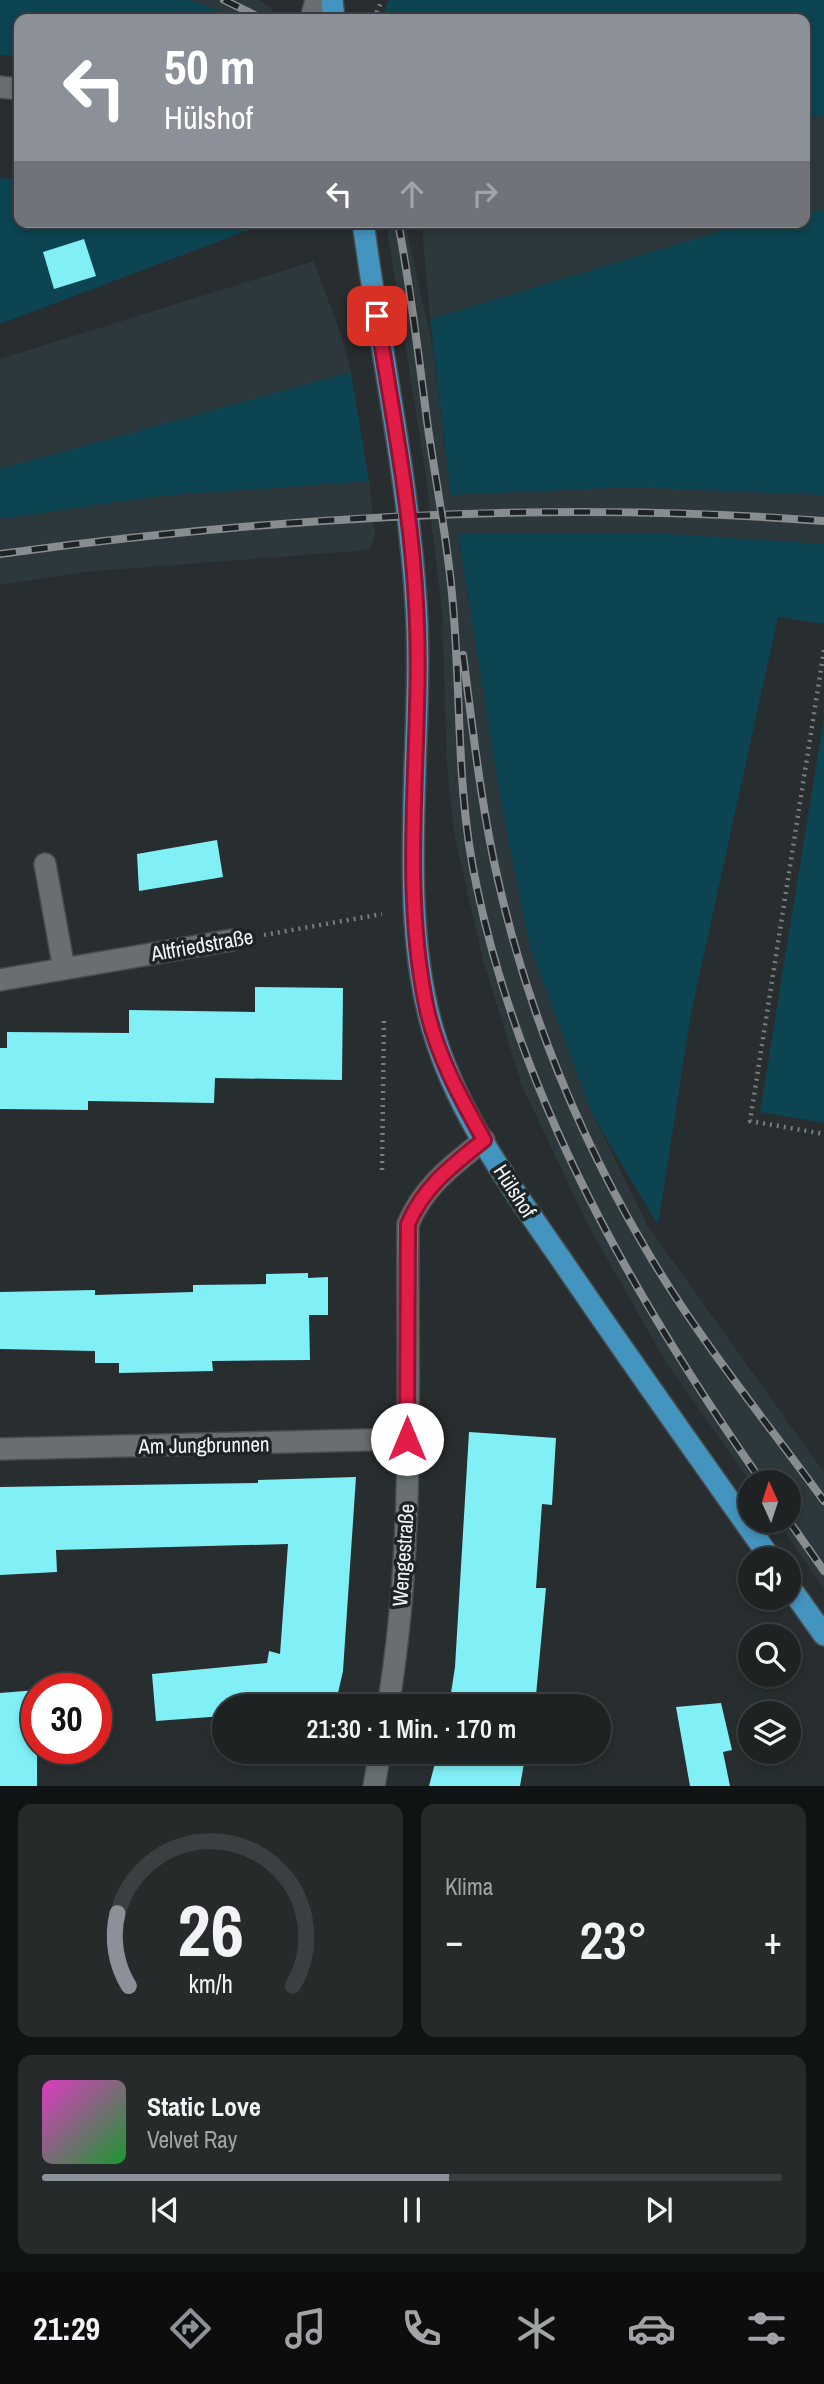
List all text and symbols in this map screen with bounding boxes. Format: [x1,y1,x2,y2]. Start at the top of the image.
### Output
text: 50 m [164,33,256,99]
icon: left [49,42,140,133]
text: Hülshof [164,96,253,139]
icon: left [320,175,358,213]
icon: ahead [393,175,431,213]
icon: right [466,175,504,213]
pin [347,286,407,346]
icon: arrive [358,297,396,335]
street label: Altfriedstraße [148,922,255,968]
street label: Hülshof [487,1159,543,1224]
position arrow [370,1402,444,1476]
street label: Am Jungbrunnen [137,1429,270,1461]
north arrow [738,1470,802,1533]
map controls [738,1470,801,1764]
street label: Wengestraße [385,1503,421,1607]
button: sound [738,1547,801,1610]
button: search [738,1624,801,1687]
speed limit sign: 30 [21,1673,112,1764]
button: layers [738,1701,801,1764]
text: 21:30 · 1 Min. · 170 m [307,1711,516,1746]
text: Klima [445,1871,493,1902]
text: 26 [177,1882,244,1980]
text: 23° [579,1905,648,1975]
text: − [445,1915,463,1966]
text: + [764,1915,782,1966]
text: km/h [188,1967,233,2001]
text: Static Love [147,2089,261,2124]
text: Velvet Ray [147,2124,237,2155]
icon: previous [146,2191,184,2229]
icon: pause [393,2191,431,2229]
icon: next [640,2191,678,2229]
icon: directions [166,2304,215,2353]
icon: music [281,2304,330,2353]
icon: phone [397,2304,446,2353]
icon: climate [512,2304,561,2353]
icon: car [627,2304,676,2353]
icon: filters [742,2304,791,2353]
text: 21:29 [33,2307,100,2350]

